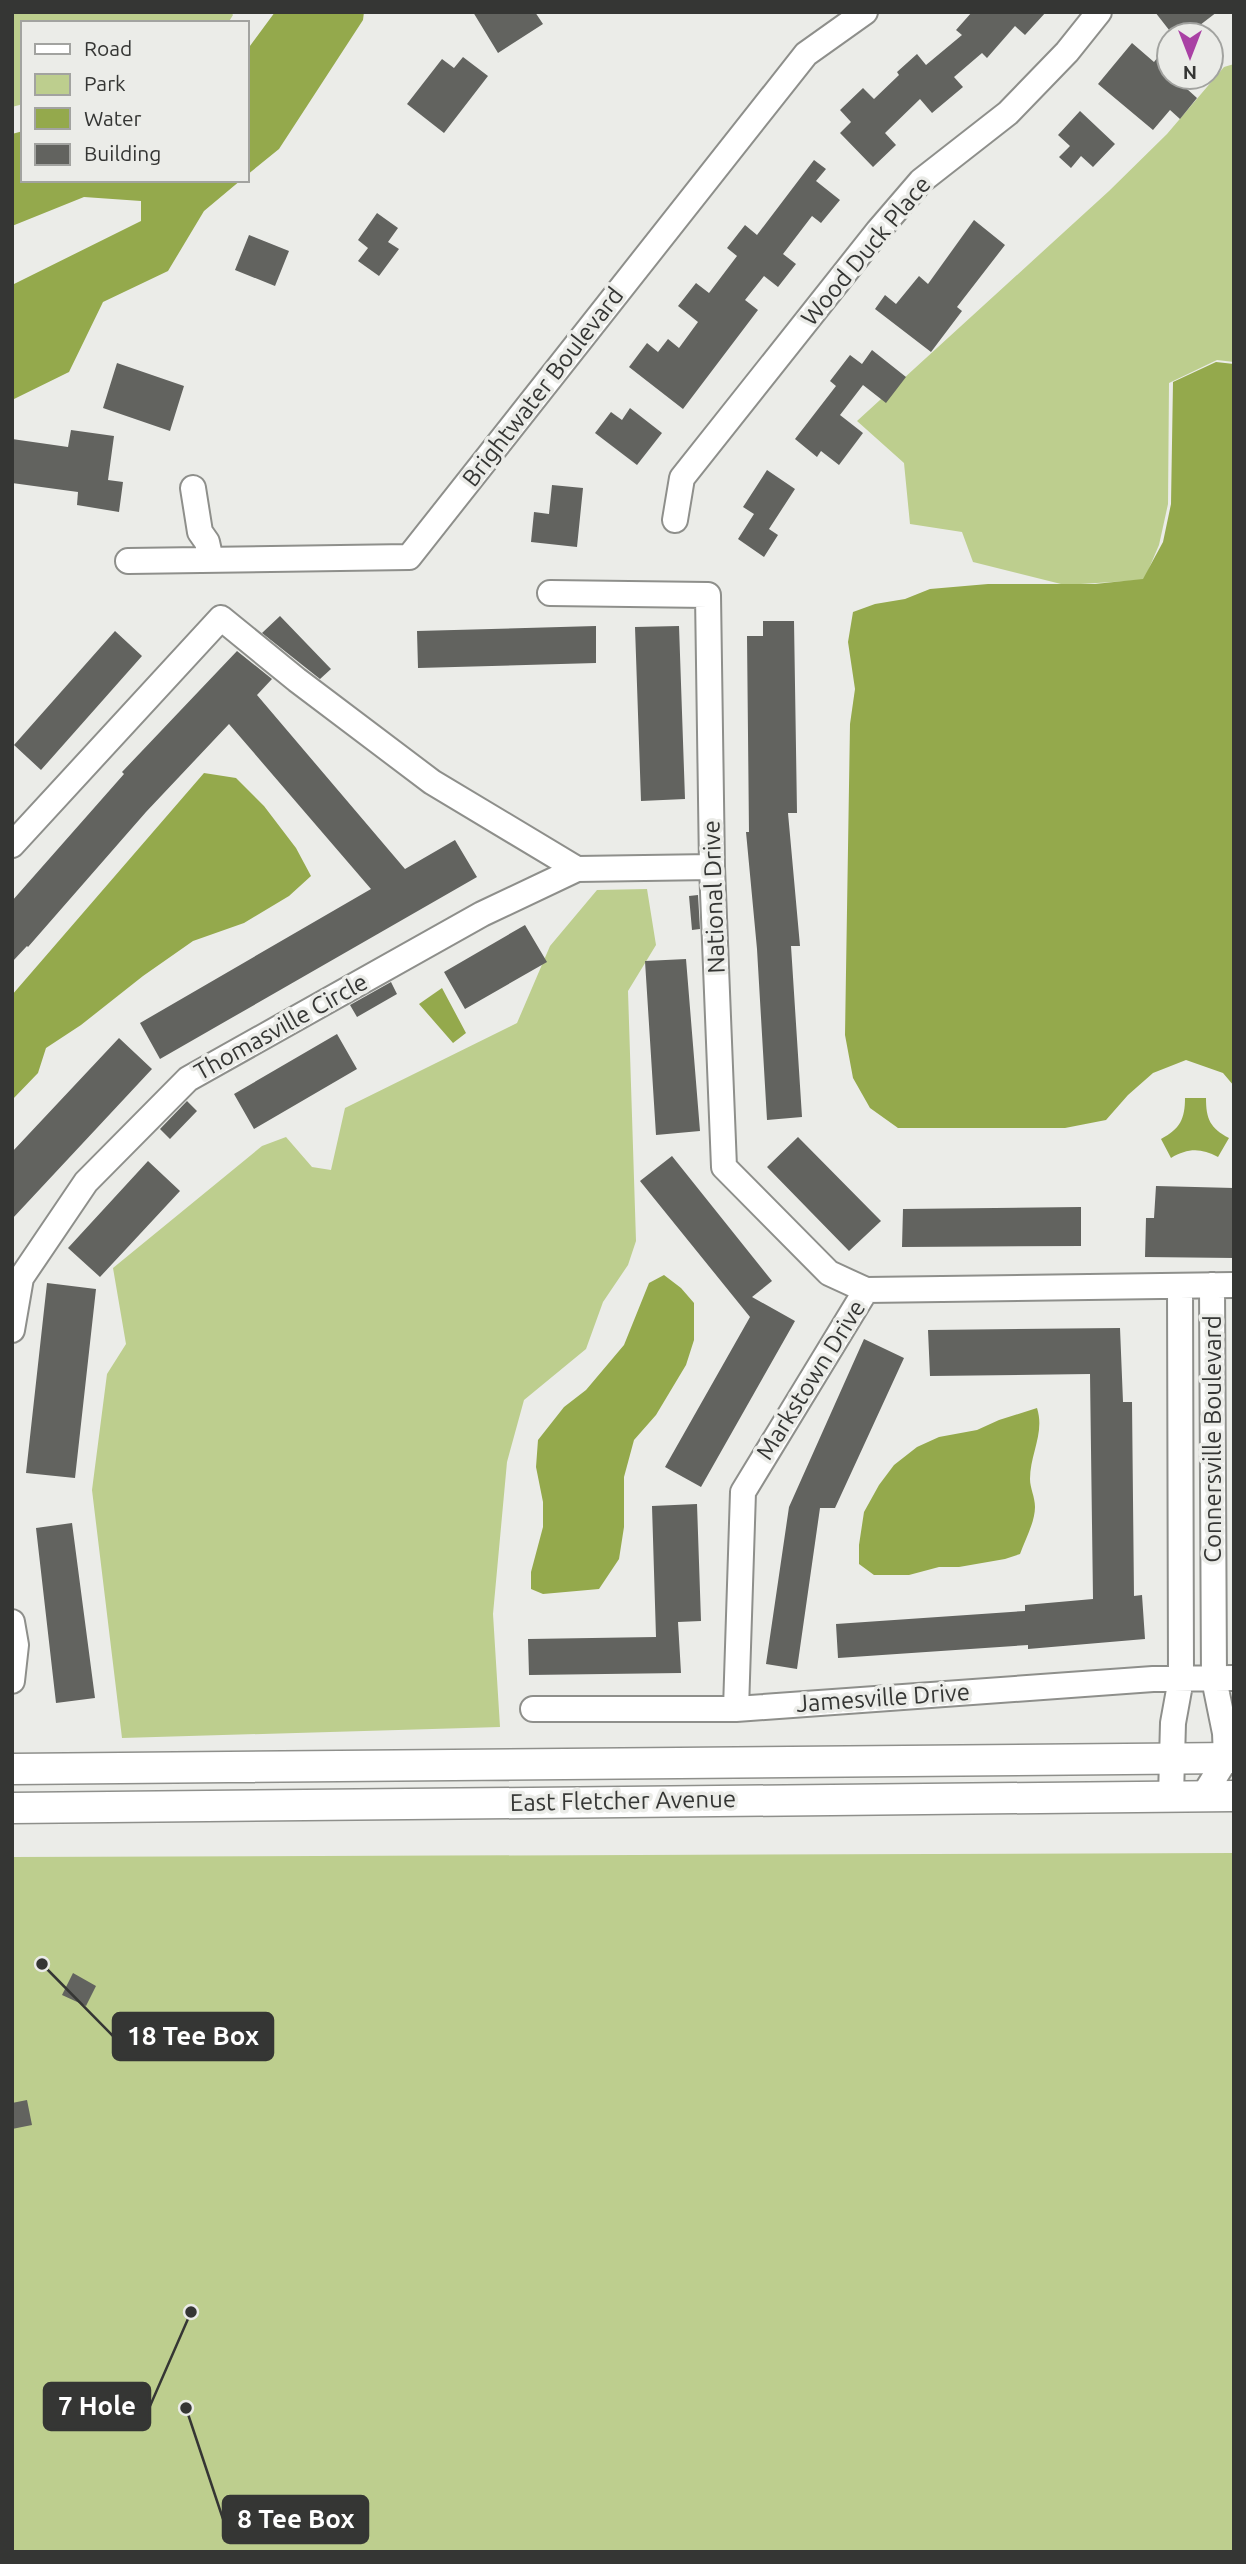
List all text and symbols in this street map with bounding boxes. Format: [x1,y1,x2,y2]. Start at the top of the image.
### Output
legend [21,21,248,182]
north arrow [1155,21,1225,91]
text: Road [84,36,132,60]
text: N [1183,62,1197,84]
text: Park [84,71,126,95]
text: Water [84,106,142,130]
text: Building [84,141,161,165]
street label: Wood Duck Place [795,171,936,331]
street label: Brightwater Boulevard [457,282,629,492]
street label: National Drive [697,820,730,974]
street label: Thomasville Circle [189,968,372,1085]
street label: Markstown Drive [751,1295,870,1464]
street label: Connersville Boulevard [1199,1315,1226,1563]
street label: Jamesville Drive [795,1678,971,1717]
street label: East Fletcher Avenue [510,1785,736,1816]
callout: 18 Tee Box [113,2013,273,2060]
text: 18 Tee Box [127,2021,259,2050]
callout: 7 Hole [44,2383,150,2430]
text: 7 Hole [58,2391,136,2420]
callout: 8 Tee Box [223,2496,368,2543]
text: 8 Tee Box [237,2504,355,2533]

